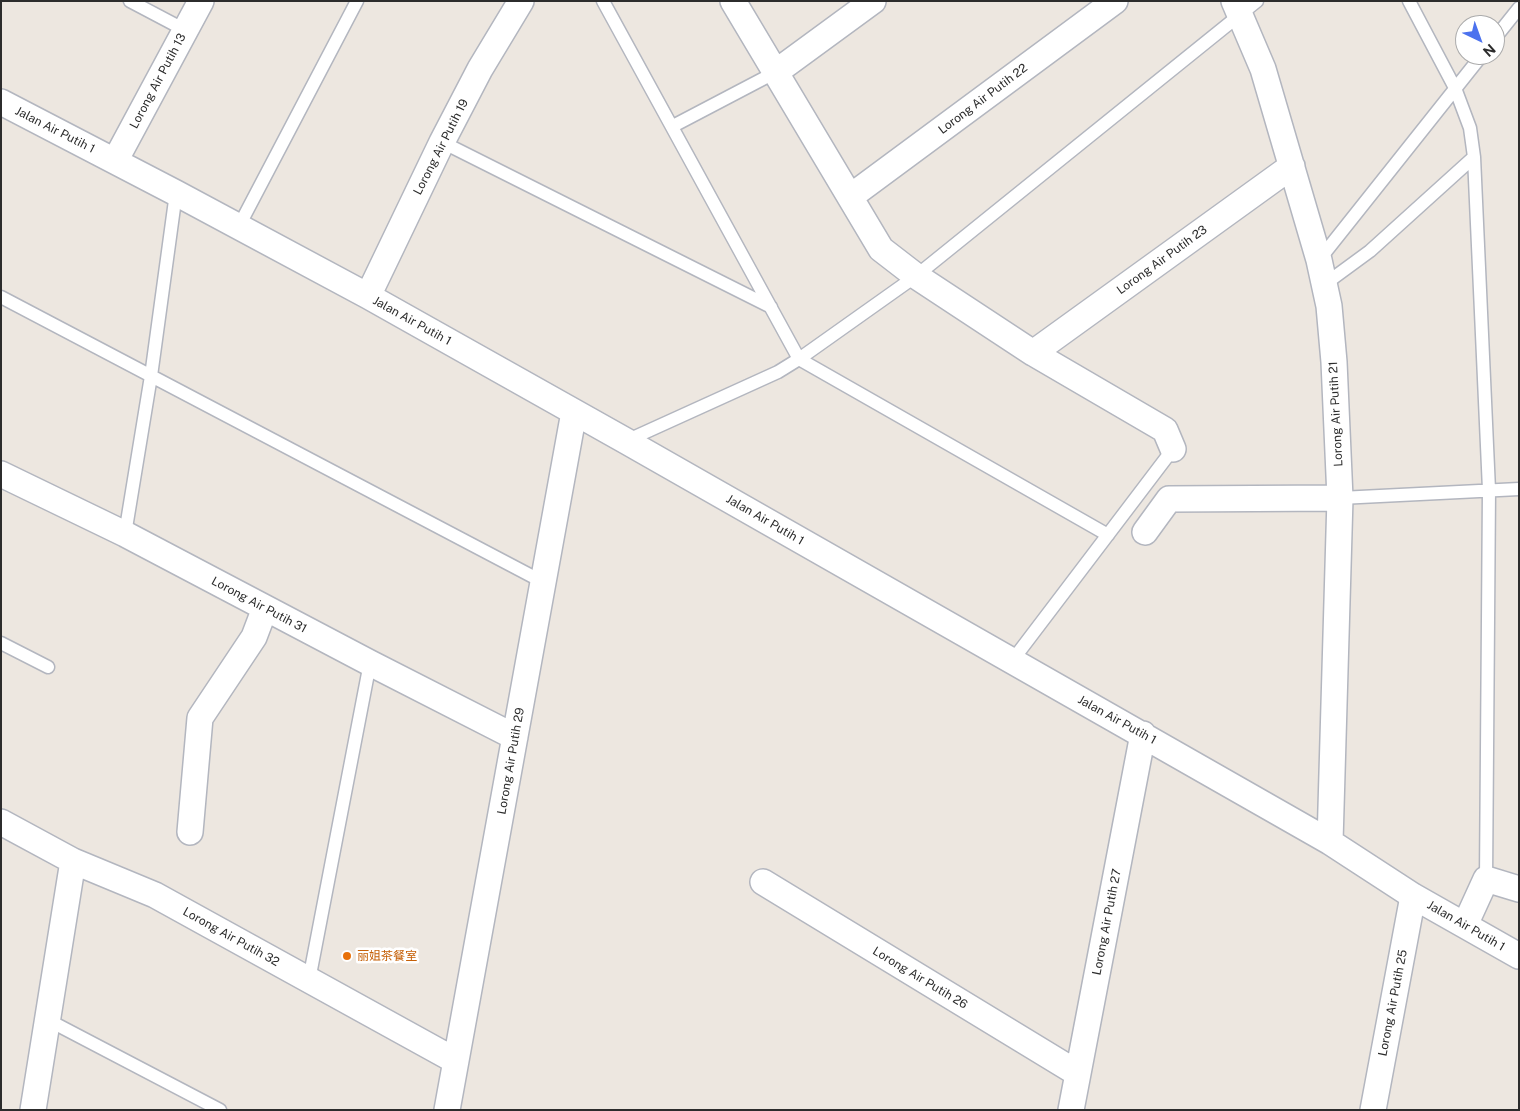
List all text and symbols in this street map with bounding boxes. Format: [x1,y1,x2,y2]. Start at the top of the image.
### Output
north arrow [1455,15,1505,65]
street label: Lorong Air Putih 13 [127,31,189,131]
text: N [1480,41,1499,60]
street label: Lorong Air Putih 22 [936,61,1030,137]
street label: Lorong Air Putih 19 [411,97,471,197]
street label: Jalan Air Putih 1 [13,104,97,156]
street label: Lorong Air Putih 23 [1114,222,1210,298]
street label: Jalan Air Putih 1 [370,293,454,349]
street label: Lorong Air Putih 21 [1326,361,1346,467]
street label: Jalan Air Putih 1 [724,492,806,548]
street label: Lorong Air Putih 31 [209,574,309,636]
street label: Jalan Air Putih 1 [1075,692,1159,748]
street label: Lorong Air Putih 29 [495,707,527,815]
street label: Lorong Air Putih 27 [1090,868,1124,976]
street label: Jalan Air Putih 1 [1425,898,1507,954]
street label: Lorong Air Putih 32 [180,904,282,970]
street label: Lorong Air Putih 26 [870,944,970,1012]
street label: Lorong Air Putih 25 [1376,948,1410,1058]
place label: 丽姐茶餐室 [357,949,417,963]
marker: 丽姐茶餐室 [341,950,353,962]

